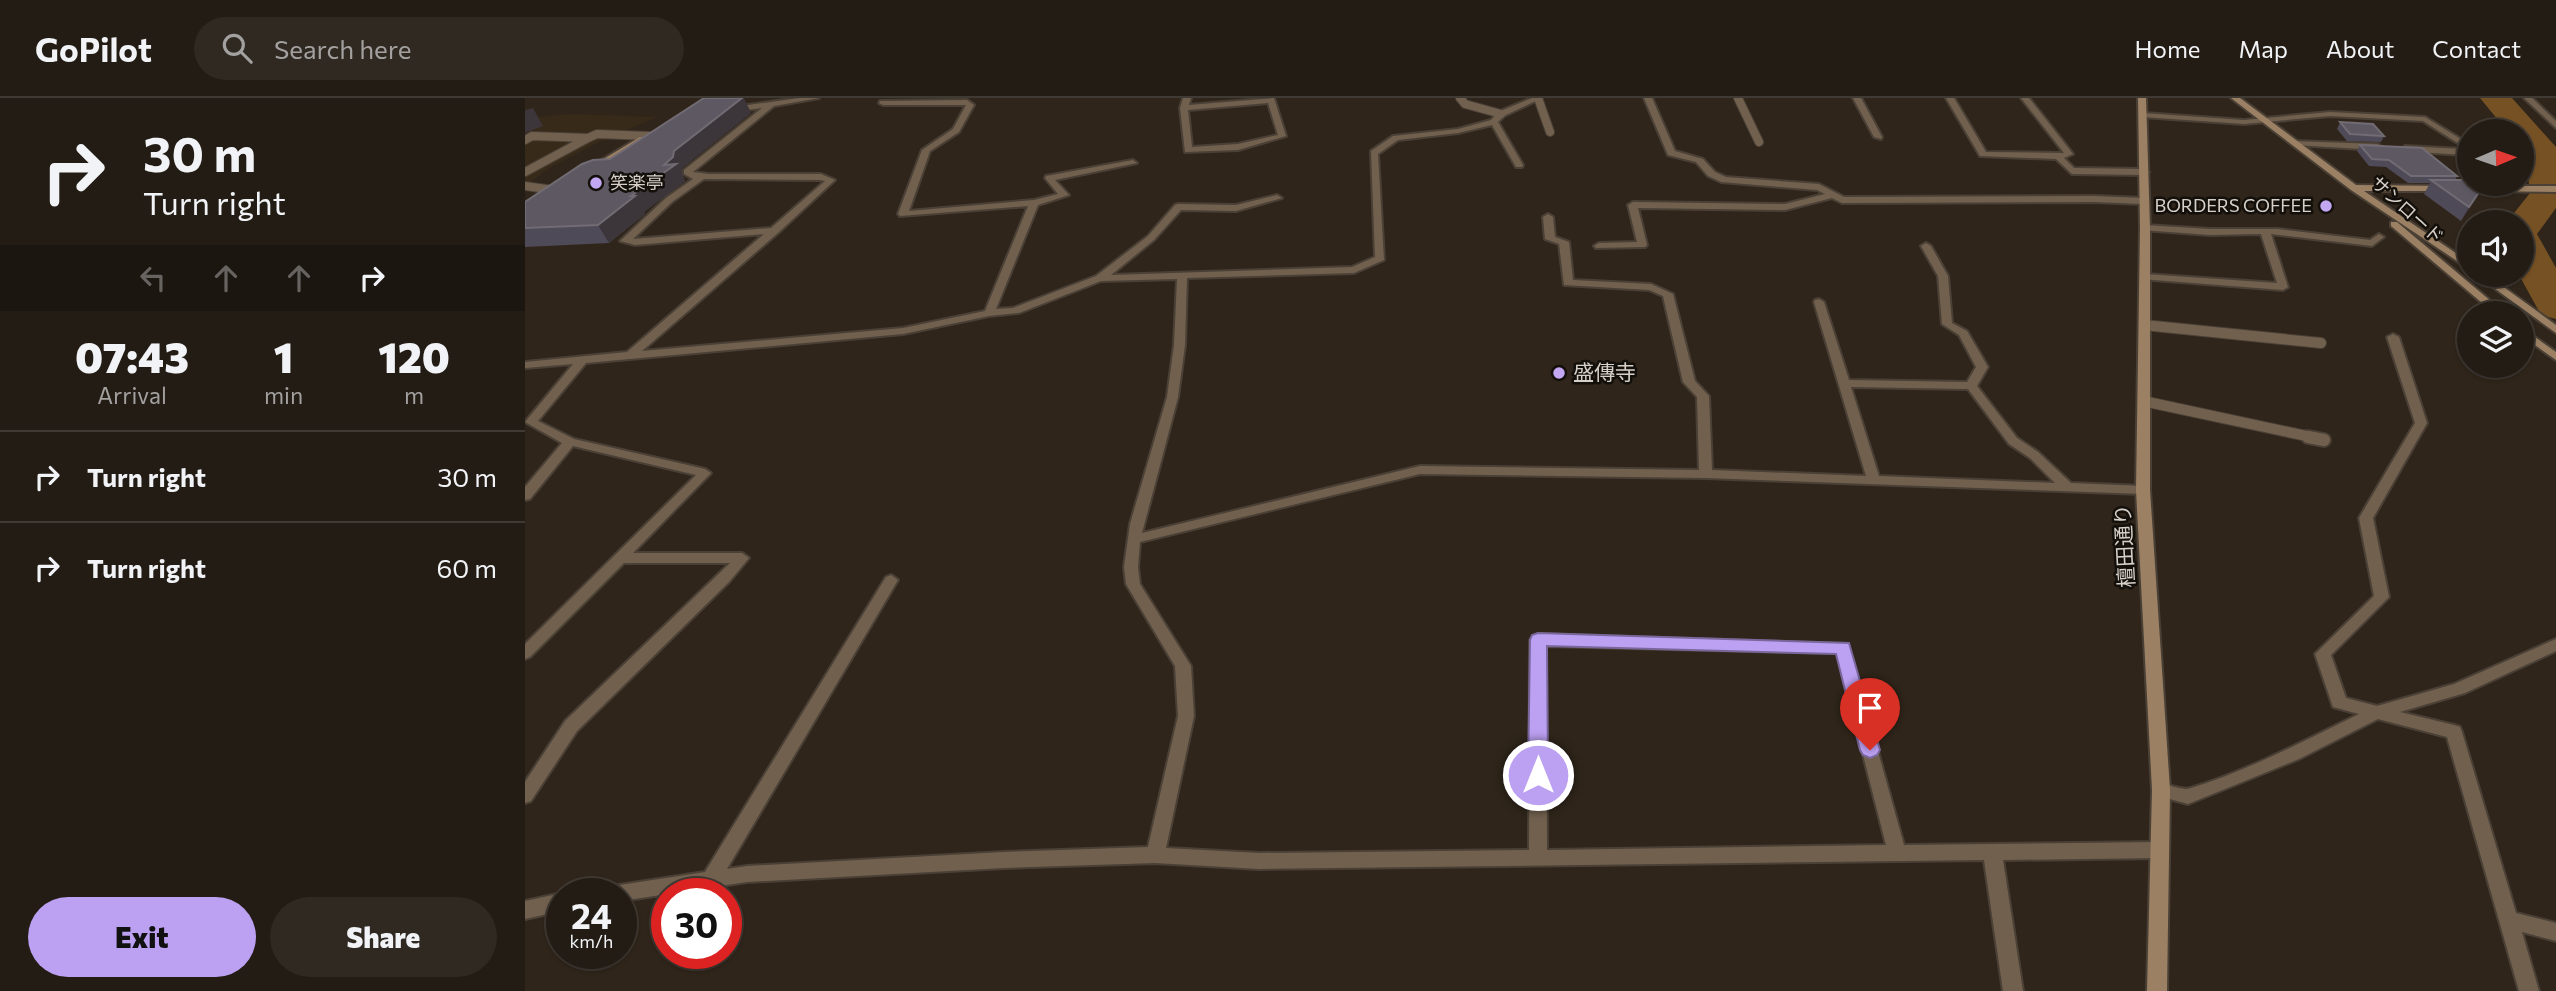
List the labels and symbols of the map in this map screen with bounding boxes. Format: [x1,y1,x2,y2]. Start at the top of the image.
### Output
north arrow [2457,119,2534,196]
place label: 笑楽亭 [610,171,664,193]
street label: サンロード [2367,171,2448,248]
marker: 笑楽亭 [588,175,604,191]
place label: BORDERS COFFEE [2155,194,2312,216]
marker: BORDERS COFFEE [2318,198,2334,214]
place label: 盛傳寺 [1573,359,1636,384]
marker: 盛傳寺 [1551,365,1567,381]
street label: 檀田通り [2109,503,2138,589]
pin [1840,678,1900,750]
position arrow [1501,738,1575,812]
speed limit sign: 30 [651,878,742,969]

